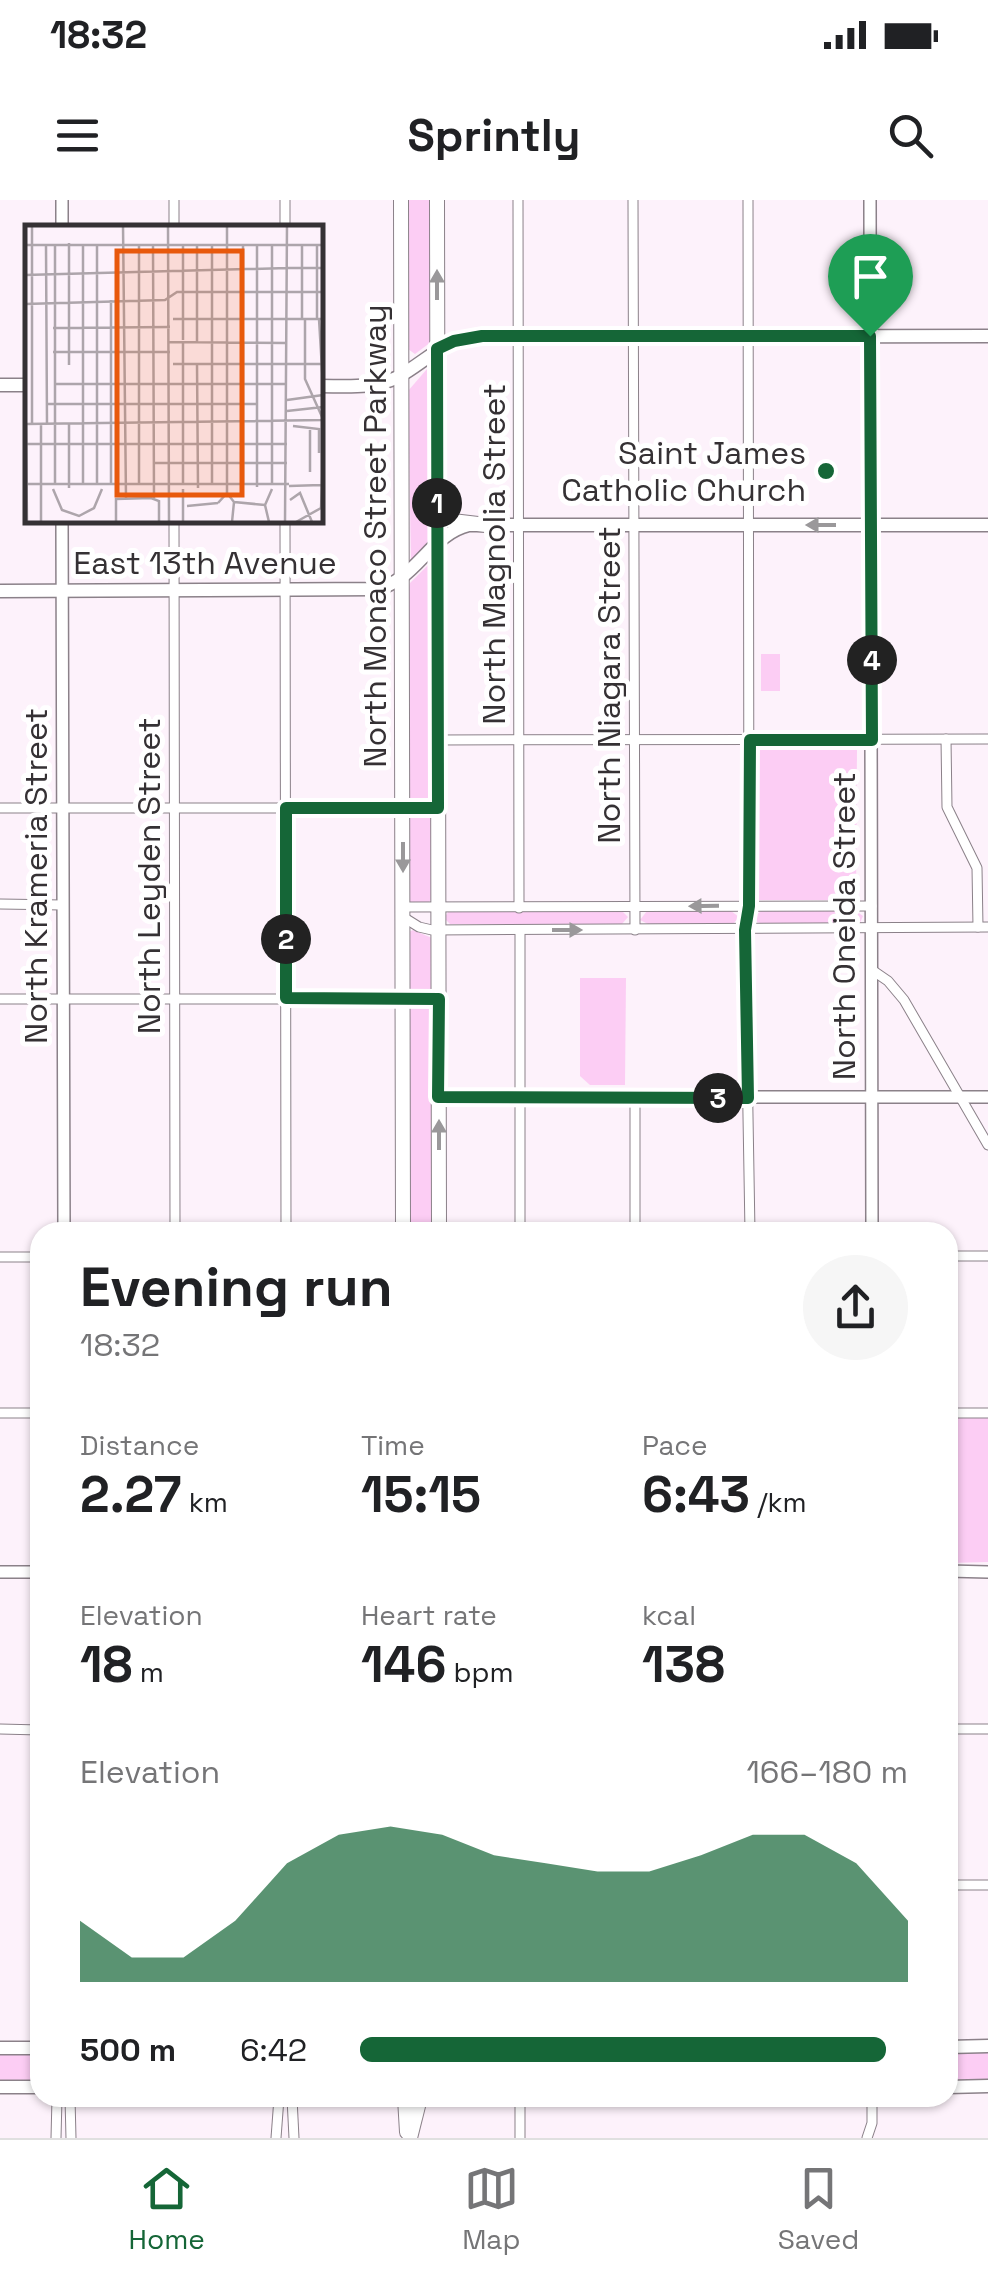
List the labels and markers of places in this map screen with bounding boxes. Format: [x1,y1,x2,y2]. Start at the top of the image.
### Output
pin [828,234,913,337]
place label: Saint James Catholic Church [561,433,806,510]
marker: Saint James Catholic Church [815,460,837,482]
pin: 1 [412,478,462,528]
pin: 4 [847,635,897,685]
pin: 2 [261,914,311,964]
pin: 3 [693,1073,743,1123]

